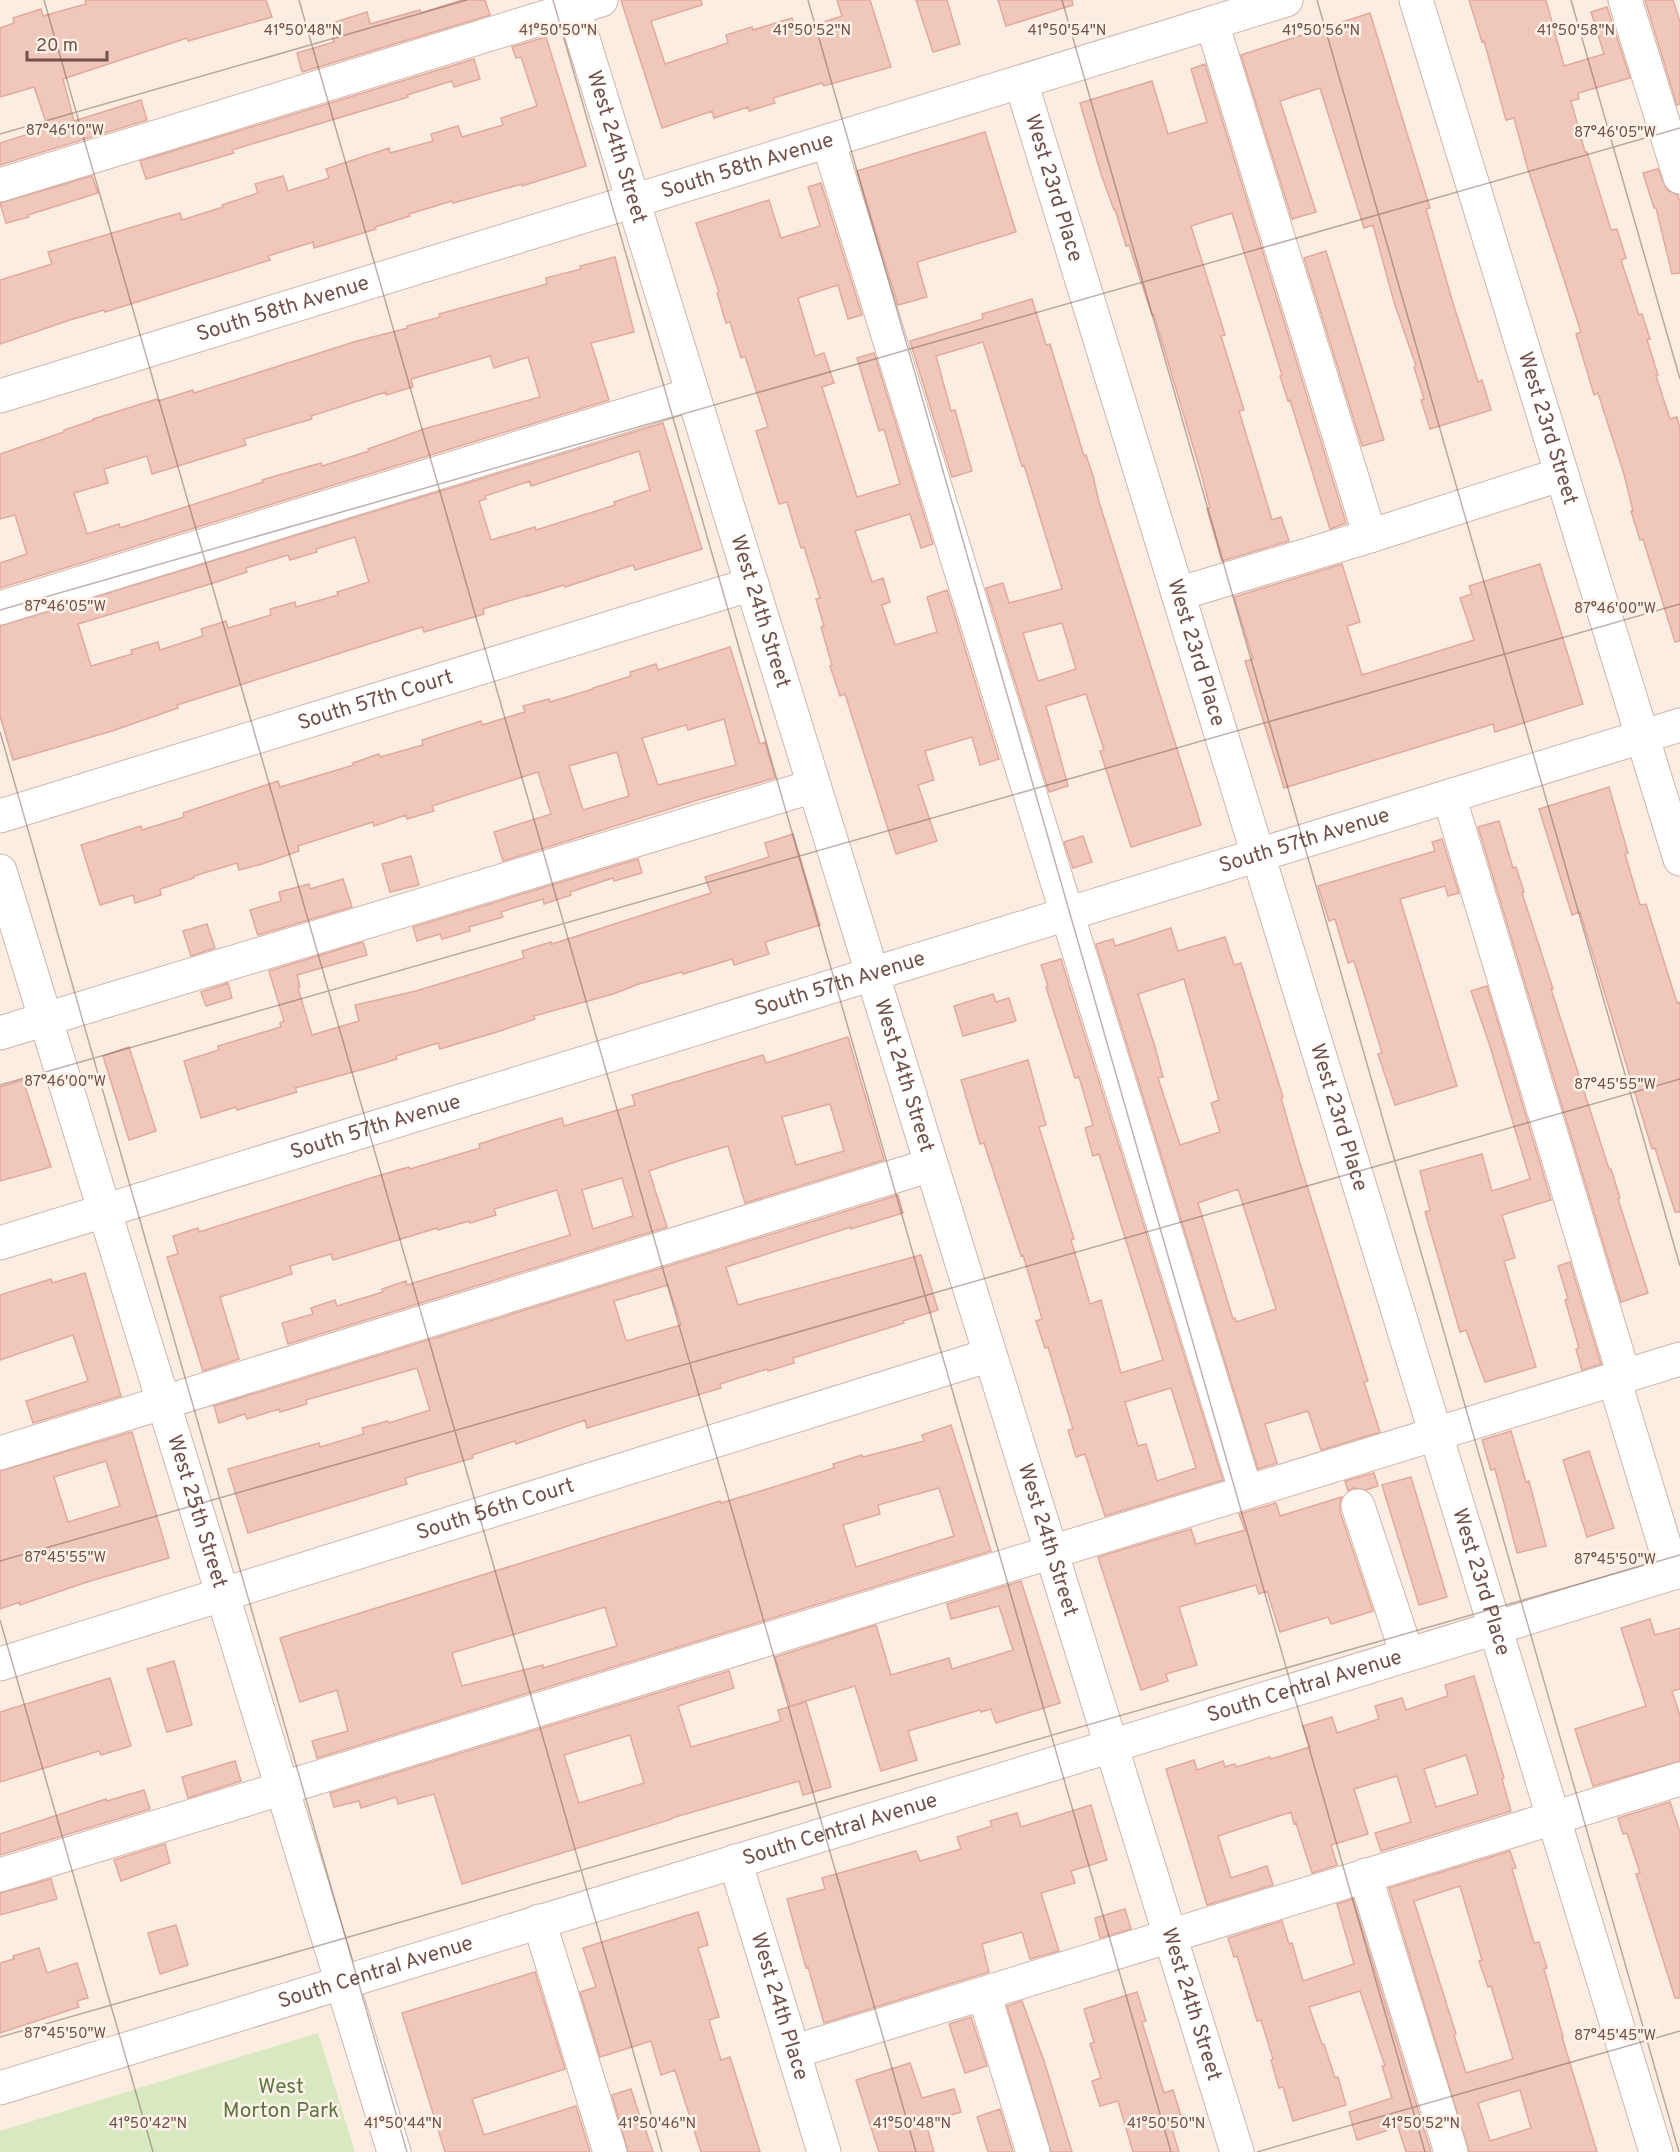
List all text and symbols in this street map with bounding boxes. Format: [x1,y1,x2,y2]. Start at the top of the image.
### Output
text: 41°50'48"N [264,22,342,41]
text: 41°50'50"N [519,22,597,41]
text: 41°50'52"N [773,22,851,41]
text: 41°50'54"N [1028,22,1106,41]
text: 41°50'56"N [1282,22,1360,41]
text: 41°50'58"N [1537,22,1615,41]
scale bar [27,24,106,62]
text: 20 m [36,35,78,58]
street label: West 24th Street [580,67,653,227]
street label: West 23rd Place [1018,111,1089,265]
text: 87°46'10"W [26,122,104,141]
text: 87°46'05"W [1574,124,1656,143]
street label: South 58th Avenue [658,127,837,205]
street label: South 58th Avenue [193,270,373,348]
street label: West 23rd Street [1511,348,1584,508]
street label: West 24th Street [724,532,797,691]
street label: West 23rd Place [1161,576,1231,730]
text: 87°46'05"W [24,598,106,617]
text: 87°46'00"W [1574,600,1656,619]
street label: South 57th Court [294,663,457,737]
street label: South 57th Avenue [1216,802,1393,880]
street label: South 57th Avenue [751,945,929,1023]
street label: West 24th Street [868,996,940,1155]
street label: West 23rd Place [1303,1040,1374,1194]
text: 87°46'00"W [24,1073,106,1092]
text: 87°45'55"W [1574,1076,1656,1095]
street label: South 57th Avenue [287,1088,464,1166]
street label: West 25th Street [161,1431,233,1591]
street label: West 24th Street [1011,1460,1084,1620]
street label: South 56th Court [413,1472,578,1547]
street label: West 23rd Place [1446,1505,1516,1659]
text: 87°45'55"W [24,1549,106,1568]
text: 87°45'50"W [1574,1551,1656,1570]
street label: South Central Avenue [1204,1644,1405,1729]
street label: South Central Avenue [739,1787,941,1872]
street label: West 24th Street [1155,1924,1228,2084]
street label: West 24th Place [744,1929,815,2083]
street label: South Central Avenue [275,1930,476,2015]
text: 87°45'50"W [24,2025,106,2044]
text: 87°45'45"W [1574,2027,1656,2046]
park label: West Morton Park [223,2074,339,2125]
text: 41°50'42"N [109,2115,187,2134]
text: 41°50'44"N [364,2115,442,2134]
text: 41°50'46"N [618,2115,696,2134]
text: 41°50'48"N [873,2115,951,2134]
text: 41°50'50"N [1127,2115,1205,2134]
text: 41°50'52"N [1382,2115,1460,2134]

